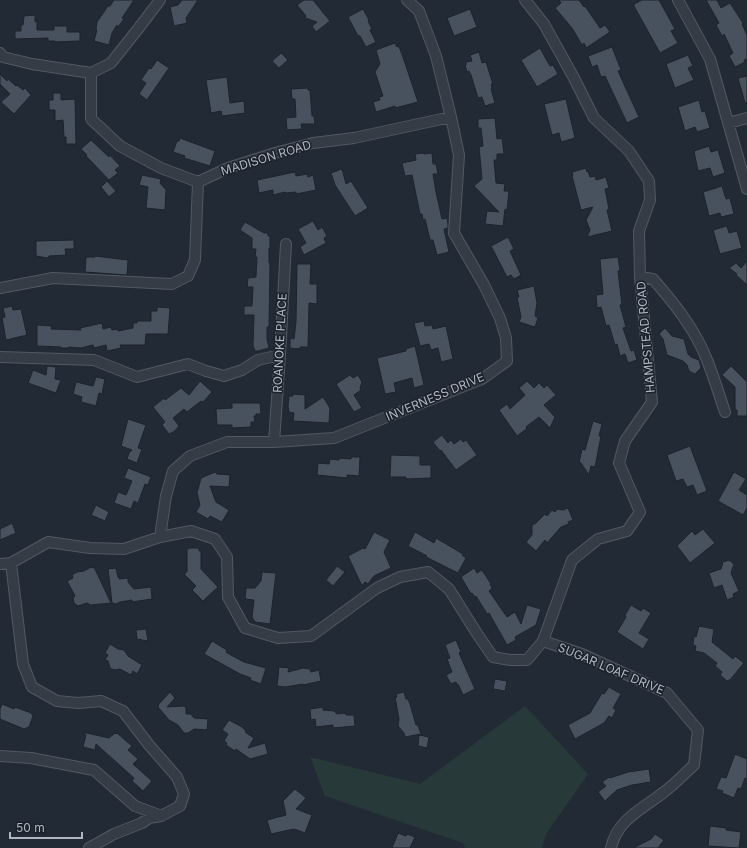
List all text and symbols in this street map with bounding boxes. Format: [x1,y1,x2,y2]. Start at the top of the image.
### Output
street label: MADISON ROAD [219,137,313,178]
street label: HAMPSTEAD ROAD [633,281,658,394]
street label: ROANOKE PLACE [269,293,290,393]
street label: INVERNESS DRIVE [383,369,486,424]
street label: SUGAR LOAF DRIVE [556,639,666,698]
scale bar [10,814,82,840]
text: 50 m [16,820,45,835]

